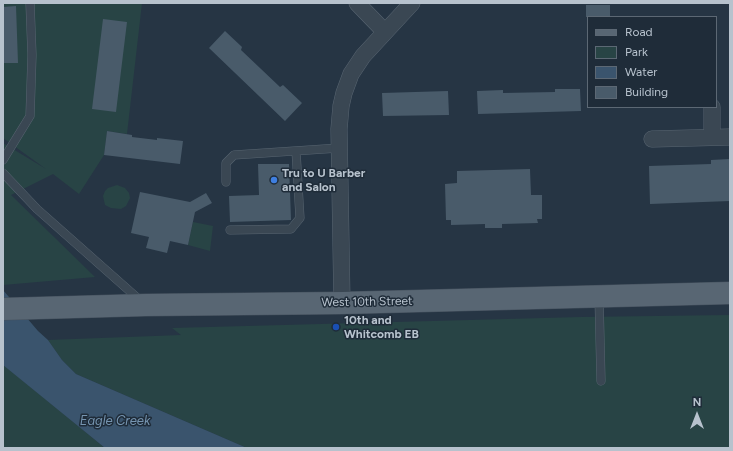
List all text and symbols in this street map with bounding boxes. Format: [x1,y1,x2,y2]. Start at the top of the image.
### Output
legend [587,16,717,108]
text: Road [625,25,653,39]
text: Park [625,45,648,59]
text: Water [625,65,657,79]
text: Building [625,85,668,99]
place label: Tru to U Barber and Salon [282,166,365,194]
marker: Tru to U Barber and Salon [269,175,279,185]
street label: West 10th Street [321,294,413,310]
place label: 10th and Whitcomb EB [344,313,419,341]
marker: 10th and Whitcomb EB [331,322,341,332]
north arrow [677,395,717,435]
text: N [693,396,701,409]
water label: Eagle Creek [80,413,150,429]

